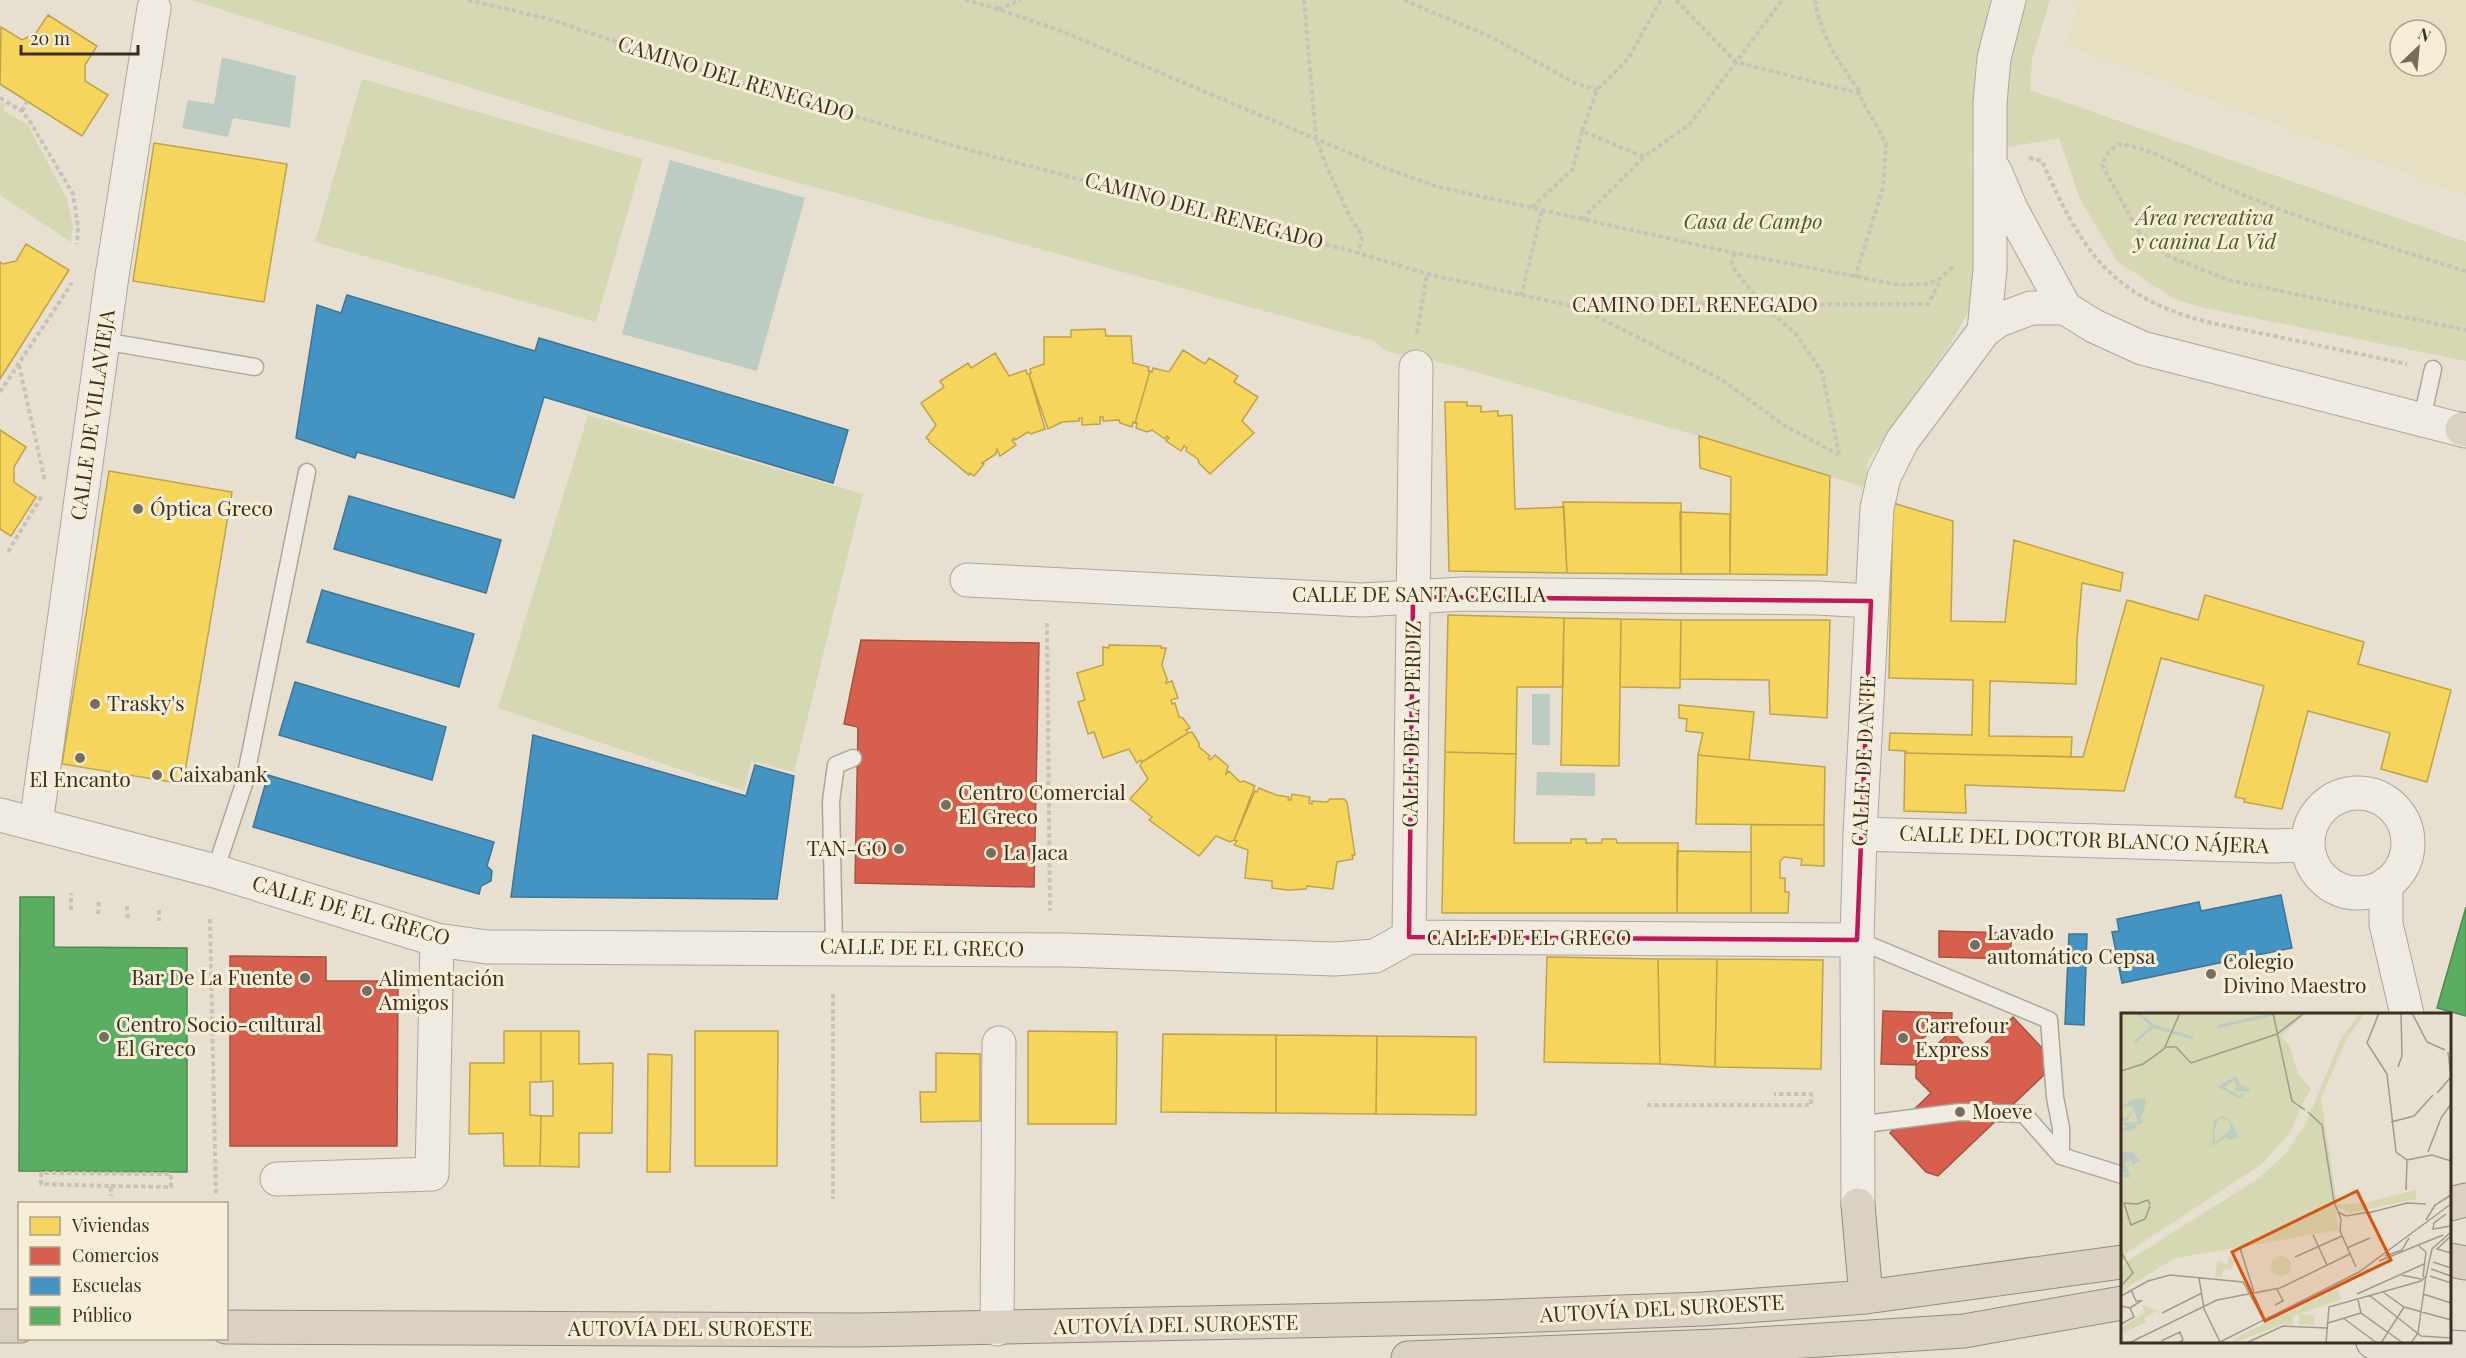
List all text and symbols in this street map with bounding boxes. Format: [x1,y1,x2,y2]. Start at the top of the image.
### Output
scale bar [21,18,138,56]
north arrow [2388,18,2448,78]
text: N [2415,22,2435,46]
text: 20 m [30,26,70,50]
street label: CAMINO DEL RENEGADO [615,28,858,126]
street label: CAMINO DEL RENEGADO [1082,164,1327,254]
park label: Área recreativa y canina La Vid [2132,202,2277,254]
park label: Casa de Campo [1684,206,1822,234]
street label: CAMINO DEL RENEGADO [1572,289,1818,317]
street label: CALLE DE VILLAVIEJA [62,307,120,522]
place label: Óptica Greco [150,493,273,521]
marker: Óptica Greco [131,502,145,516]
street label: CALLE DE SANTA CECILIA [1292,579,1547,607]
street label: CALLE DE LA PERDIZ [1394,620,1426,828]
street label: CALLE DE DANTE [1844,675,1880,847]
place label: Trasky's [107,688,185,716]
marker: Trasky's [88,697,102,711]
marker: El Encanto [73,751,87,765]
place label: Caixabank [169,759,268,787]
place label: El Encanto [29,764,131,792]
marker: Caixabank [150,768,164,782]
place label: Centro Comercial El Greco [958,777,1126,829]
marker: Centro Comercial El Greco [939,798,953,812]
street label: CALLE DEL DOCTOR BLANCO NÁJERA [1899,818,2270,858]
place label: TAN-GO [807,833,887,861]
place label: La Jaca [1003,837,1069,865]
marker: TAN-GO [892,842,906,856]
marker: La Jaca [984,846,998,860]
street label: CALLE DE EL GRECO [249,867,454,951]
place label: Lavado automático Cepsa [1987,917,2156,969]
street label: CALLE DE EL GRECO [1427,922,1631,950]
street label: CALLE DE EL GRECO [820,930,1025,962]
marker: Lavado automático Cepsa [1968,938,1982,952]
place label: Colegio Divino Maestro [2223,946,2367,998]
place label: Bar De La Fuente [131,962,293,990]
place label: Alimentación Amigos [378,963,505,1015]
marker: Colegio Divino Maestro [2204,967,2218,981]
marker: Bar De La Fuente [298,971,312,985]
marker: Alimentación Amigos [360,984,374,998]
place label: Centro Socio-cultural El Greco [116,1009,322,1061]
place label: Carrefour Express [1915,1010,2009,1062]
inset map [2121,1013,2451,1343]
marker: Centro Socio-cultural El Greco [97,1030,111,1044]
marker: Carrefour Express [1896,1031,1910,1045]
place label: Moeve [1972,1096,2033,1124]
marker: Moeve [1953,1105,1967,1119]
legend [18,1202,228,1340]
text: Viviendas [71,1213,150,1237]
text: Comercios [72,1243,159,1267]
text: Escuelas [72,1273,141,1297]
street label: AUTOVÍA DEL SUROESTE [1538,1287,1785,1327]
text: Público [72,1303,132,1327]
street label: AUTOVÍA DEL SUROESTE [1052,1307,1299,1339]
street label: AUTOVÍA DEL SUROESTE [567,1313,812,1341]

